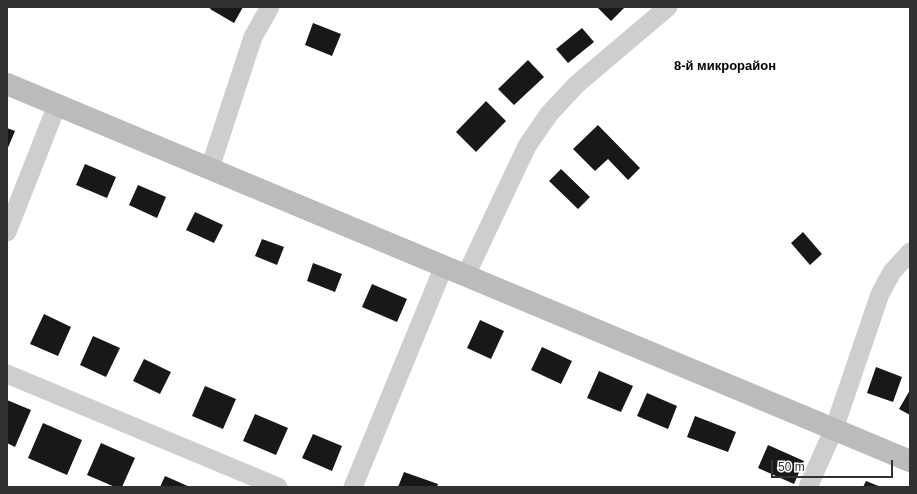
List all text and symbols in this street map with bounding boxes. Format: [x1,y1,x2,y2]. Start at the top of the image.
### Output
district label: 8-й микрорайон [674,58,776,74]
scale bar [773,452,895,478]
text: 50 m [778,460,805,474]

